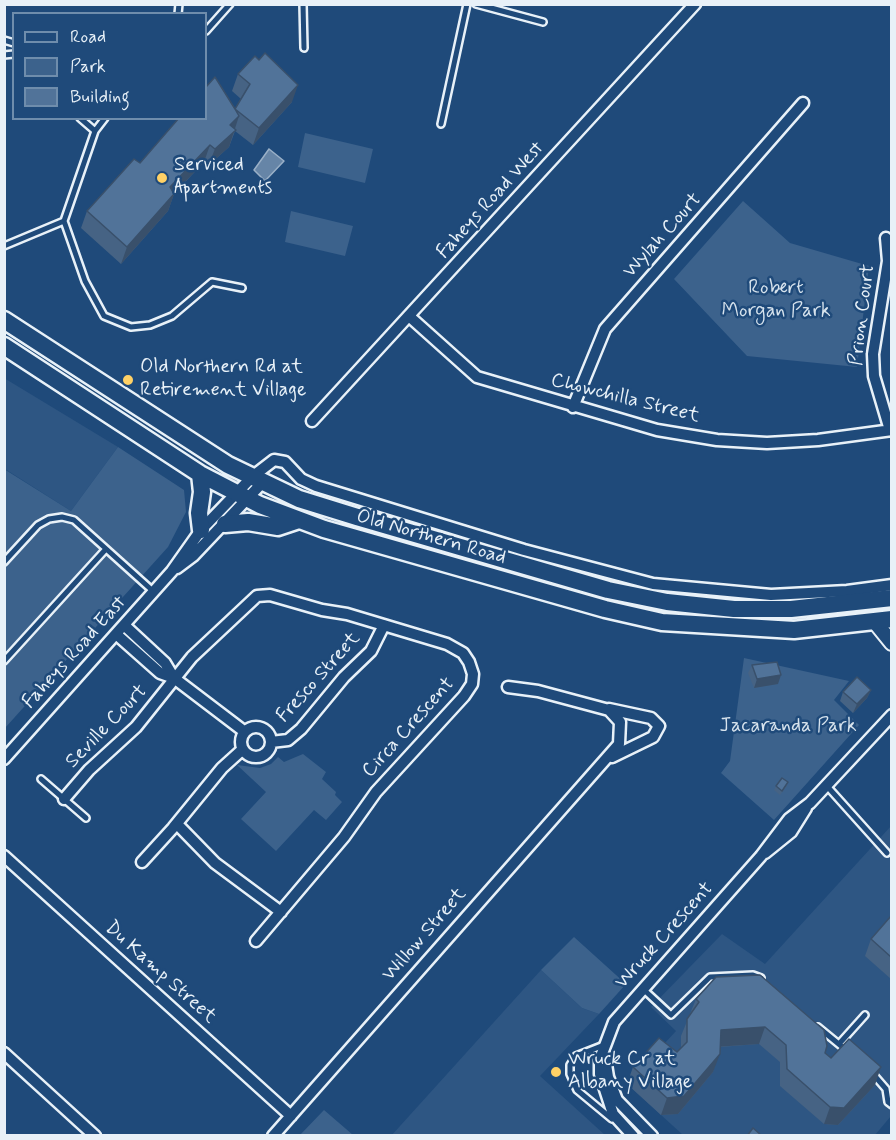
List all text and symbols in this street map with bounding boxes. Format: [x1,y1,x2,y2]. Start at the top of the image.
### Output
legend [12,12,207,120]
text: Road [70,25,106,49]
text: Park [70,55,106,79]
text: Building [70,85,130,109]
street label: Faheys Road West [432,137,550,265]
place label: Serviced Apartments [174,154,272,201]
marker: Serviced Apartments [155,171,169,185]
street label: Wylah Court [619,189,707,283]
street label: Prion Court [845,263,881,367]
park label: Robert Morgan Park [721,277,831,324]
place label: Old Northern Rd at Retirement Village [140,356,306,403]
street label: Chowchilla Street [548,369,702,429]
marker: Old Northern Rd at Retirement Village [121,373,135,387]
street label: Old Northern Road [353,505,509,571]
street label: Faheys Road East [18,592,132,714]
street label: Fresco Street [272,628,366,728]
street label: Circa Crescent [358,673,460,783]
street label: Seville Court [61,680,153,774]
park label: Jacaranda Park [719,715,857,739]
street label: Wruck Crescent [611,878,719,994]
street label: Willow Street [378,883,472,987]
street label: Du Kamp Street [99,917,221,1029]
place label: Wruck Cr at Albany Village [568,1048,692,1095]
marker: Wruck Cr at Albany Village [549,1065,563,1079]

